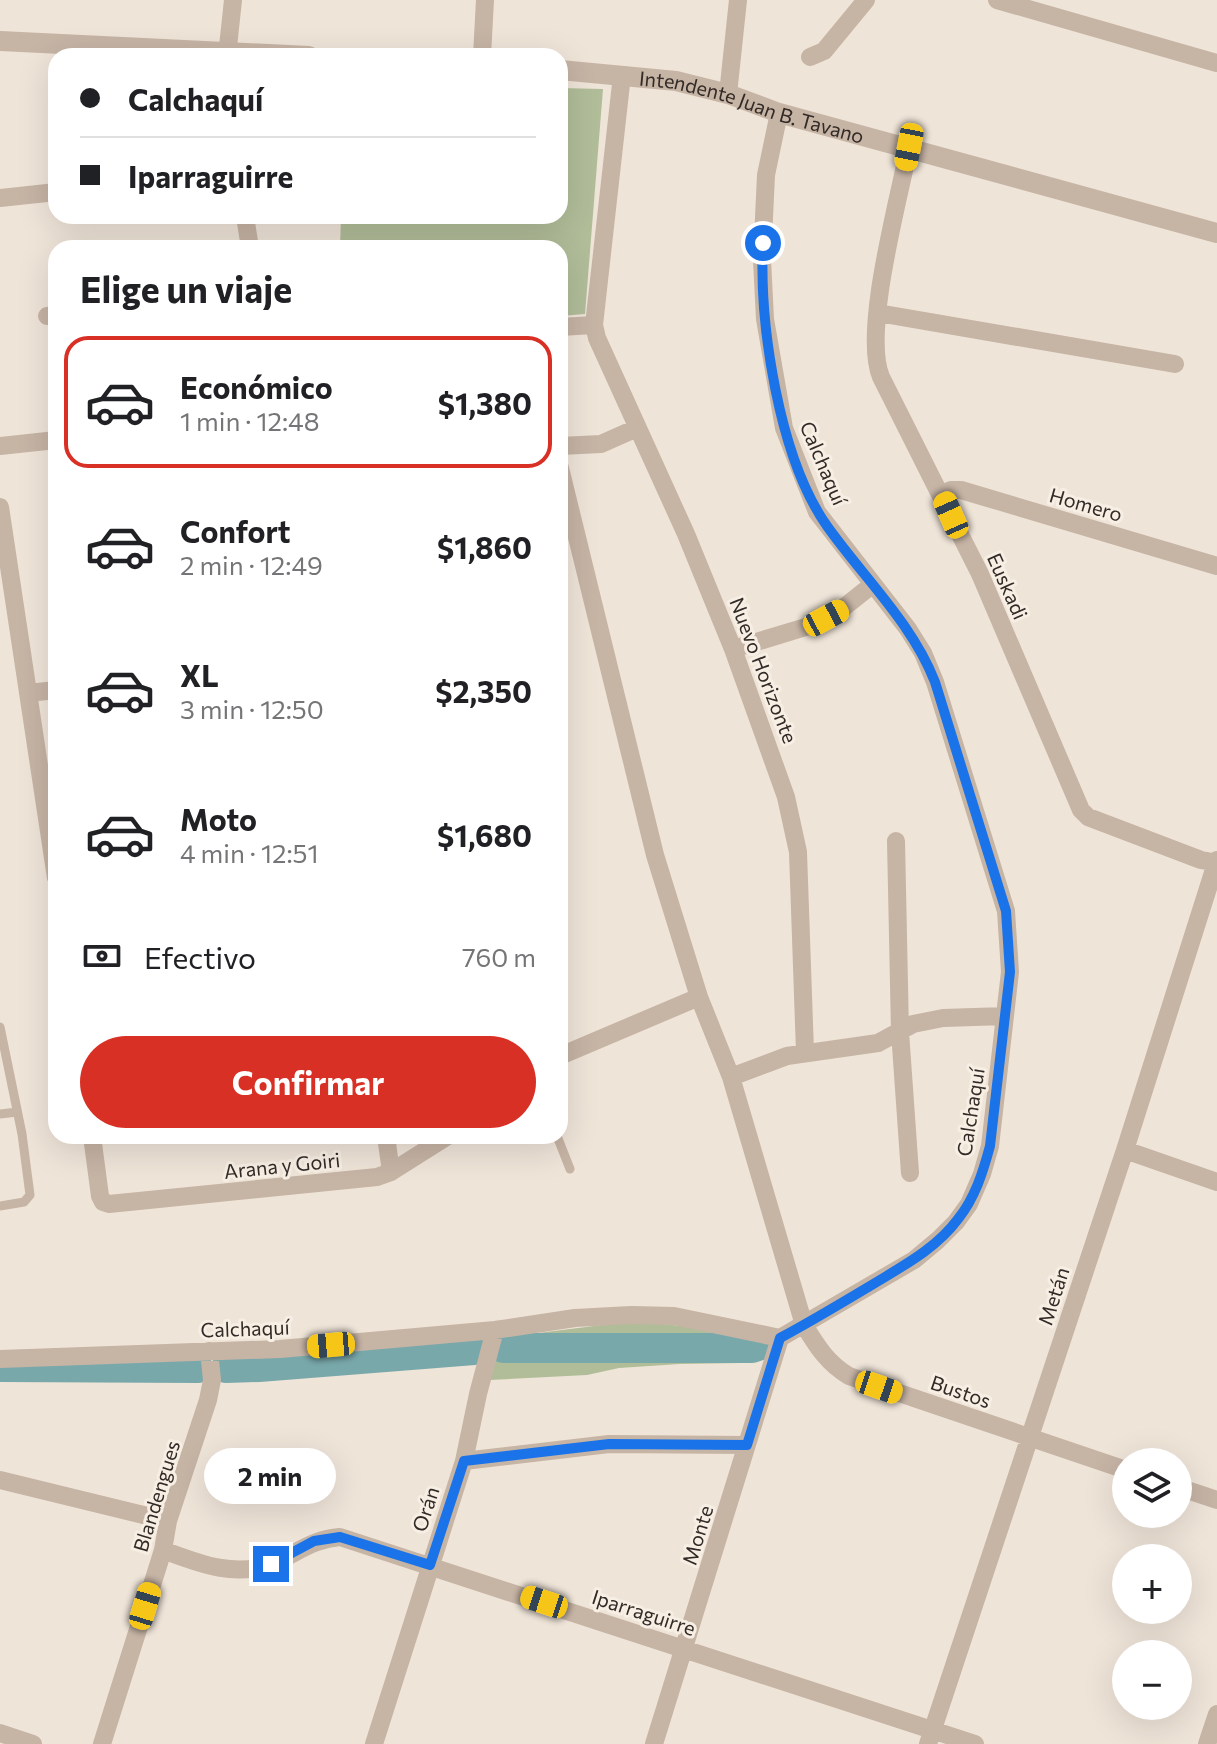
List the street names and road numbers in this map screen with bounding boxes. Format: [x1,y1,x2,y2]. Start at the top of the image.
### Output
street label: Intendente Juan B. Tavano [638,66,867,148]
street label: Calchaquí [796,417,853,509]
street label: Homero [1047,482,1125,526]
street label: Euskadi [983,549,1033,623]
street label: Nuevo Horizonte [725,594,803,746]
street label: Calchaquí [951,1065,989,1158]
street label: Arana y Goiri [223,1147,341,1183]
street label: Metán [1032,1264,1074,1328]
street label: Calchaquí [200,1314,291,1342]
street label: Bustos [928,1370,994,1412]
street label: Blandengues [128,1437,184,1555]
street label: Orán [406,1483,444,1535]
street label: Monte [677,1502,717,1568]
street label: Iparraguirre [589,1584,699,1640]

